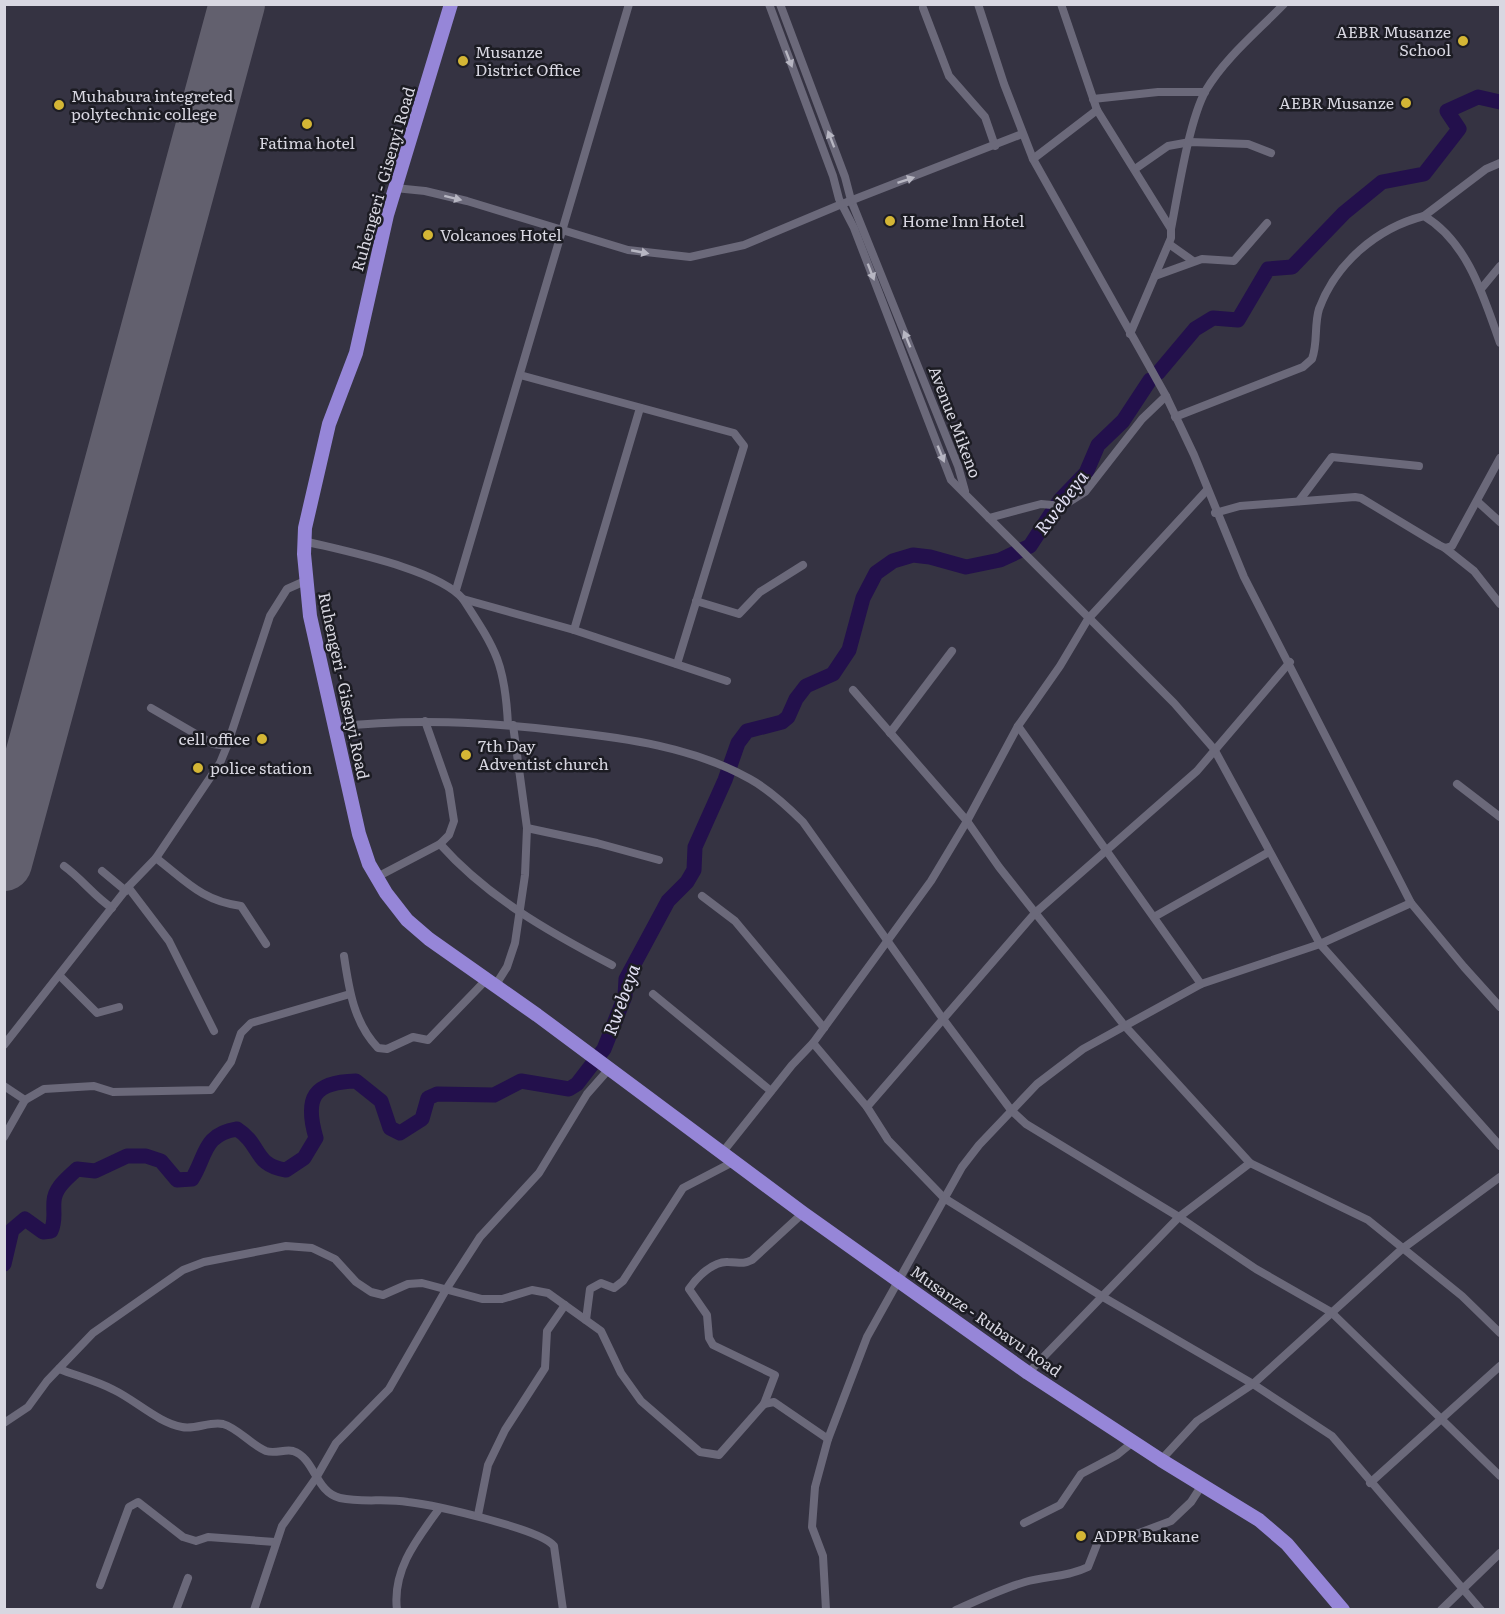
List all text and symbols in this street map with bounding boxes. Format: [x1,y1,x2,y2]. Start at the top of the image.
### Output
place label: AEBR Musanze School [1336,19,1451,61]
marker: AEBR Musanze School [1456,34,1470,48]
place label: Musanze District Office [475,39,581,81]
one-way arrow [785,50,795,68]
marker: Musanze District Office [456,54,470,68]
place label: Muhabura integreted polytechnic college [71,83,234,125]
street label: Ruhengeri - Gisenyi Road [344,83,420,274]
place label: AEBR Musanze [1279,90,1394,114]
marker: AEBR Musanze [1399,96,1413,110]
marker: Muhabura integreted polytechnic college [52,98,66,112]
marker: Fatima hotel [300,117,314,131]
place label: Fatima hotel [259,130,355,154]
one-way arrow [826,130,835,148]
one-way arrow [898,175,916,184]
one-way arrow [444,193,462,203]
place label: Home Inn Hotel [902,208,1024,232]
marker: Home Inn Hotel [883,214,897,228]
place label: Volcanoes Hotel [440,222,562,246]
marker: Volcanoes Hotel [421,228,435,242]
one-way arrow [631,248,649,258]
one-way arrow [866,263,876,281]
one-way arrow [902,330,912,348]
street label: Avenue Mikeno [924,362,988,481]
one-way arrow [936,445,946,463]
water label: Rwebeya [1028,464,1094,540]
street label: Ruhengeri - Gisenyi Road [313,590,377,782]
place label: cell office [179,726,250,750]
marker: cell office [255,732,269,746]
place label: 7th Day Adventist church [478,733,609,775]
marker: 7th Day Adventist church [459,748,473,762]
place label: police station [210,755,313,779]
marker: police station [191,761,205,775]
water label: Rwebeya [595,959,646,1039]
street label: Musanze - Rubavu Road [906,1259,1067,1382]
place label: ADPR Bukane [1093,1523,1199,1547]
marker: ADPR Bukane [1074,1529,1088,1543]

